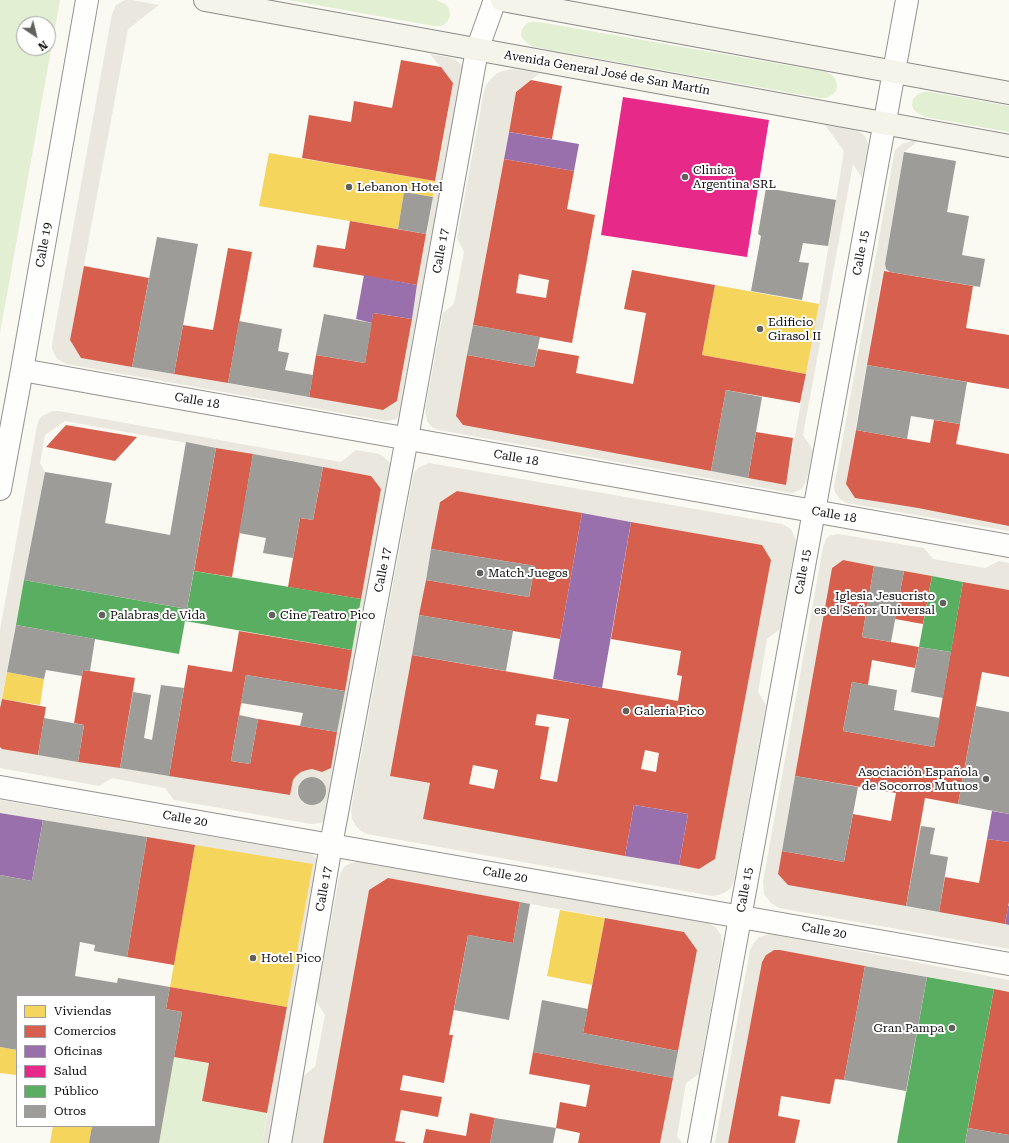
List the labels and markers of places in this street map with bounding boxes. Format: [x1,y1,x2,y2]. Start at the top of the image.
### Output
place label: Clinica Argentina SRL [693,163,776,191]
marker: Clinica Argentina SRL [680,172,690,182]
place label: Lebanon Hotel [357,180,443,194]
marker: Lebanon Hotel [344,182,354,192]
place label: Edificio Girasol II [768,315,821,343]
marker: Edificio Girasol II [755,324,765,334]
place label: Match Juegos [488,566,568,580]
marker: Match Juegos [475,568,485,578]
place label: Iglesia Jesucristo es el Señor Universal [814,589,935,617]
marker: Iglesia Jesucristo es el Señor Universal [938,598,948,608]
place label: Palabras de Vida [110,608,206,622]
place label: Cine Teatro Pico [280,608,375,622]
marker: Palabras de Vida [97,610,107,620]
marker: Cine Teatro Pico [267,610,277,620]
place label: Galería Pico [634,704,704,718]
marker: Galería Pico [621,706,631,716]
place label: Asociación Española de Socorros Mutuos [858,765,978,793]
marker: Asociación Española de Socorros Mutuos [981,774,991,784]
place label: Hotel Pico [261,951,321,965]
marker: Hotel Pico [248,953,258,963]
place label: Gran Pampa [873,1021,944,1035]
marker: Gran Pampa [947,1023,957,1033]

